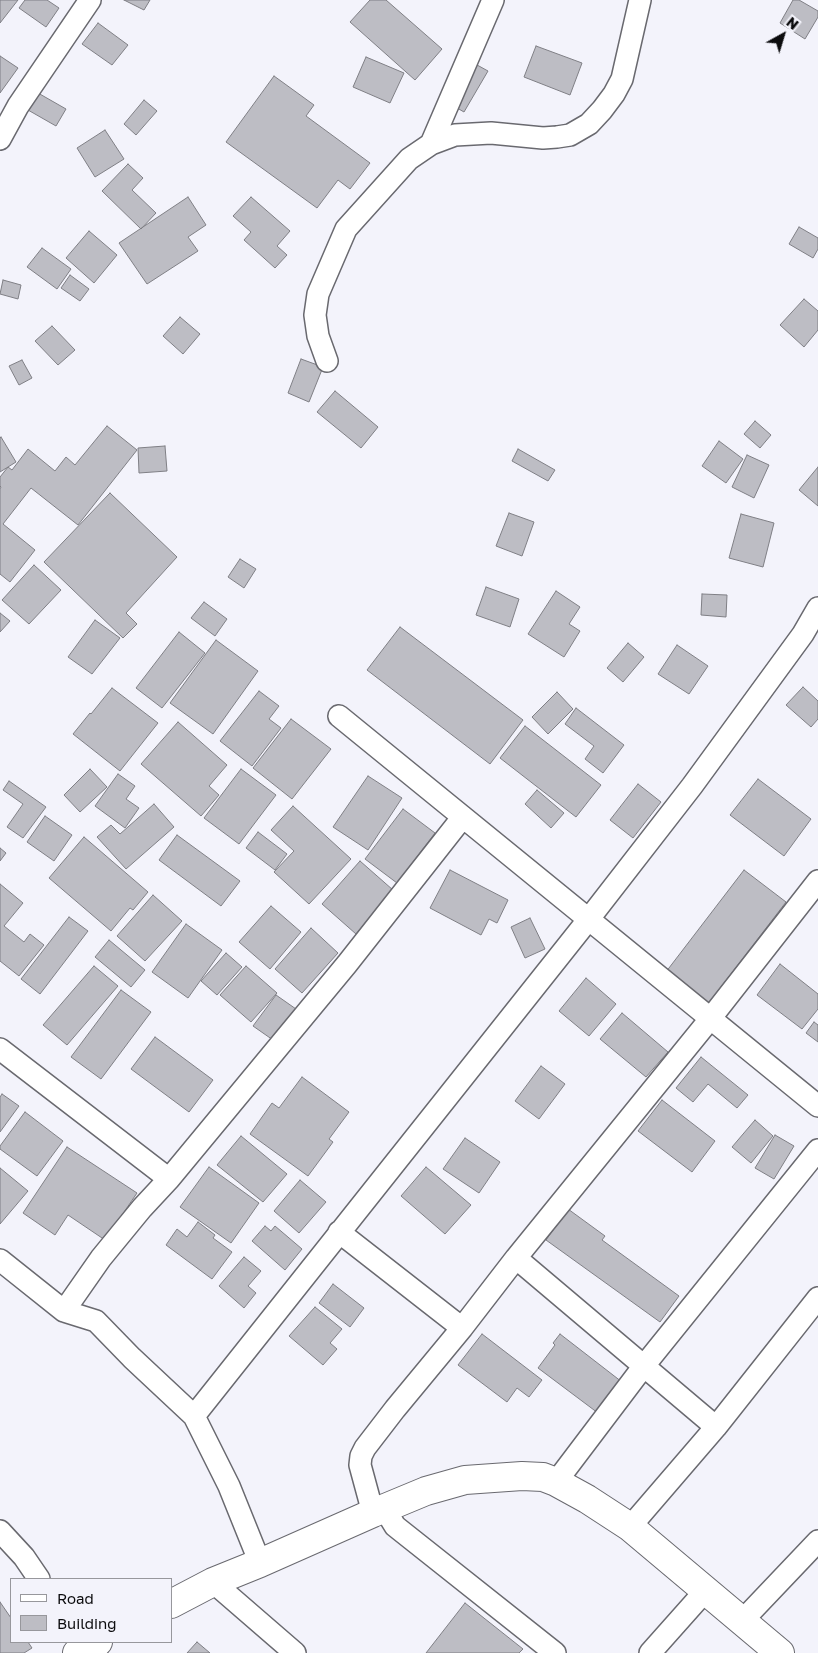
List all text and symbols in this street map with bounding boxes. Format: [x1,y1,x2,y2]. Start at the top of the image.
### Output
north arrow [758,10,808,60]
text: N [783,13,802,33]
legend [10,1578,172,1643]
text: Road [57,1589,94,1607]
text: Building [57,1614,117,1632]

